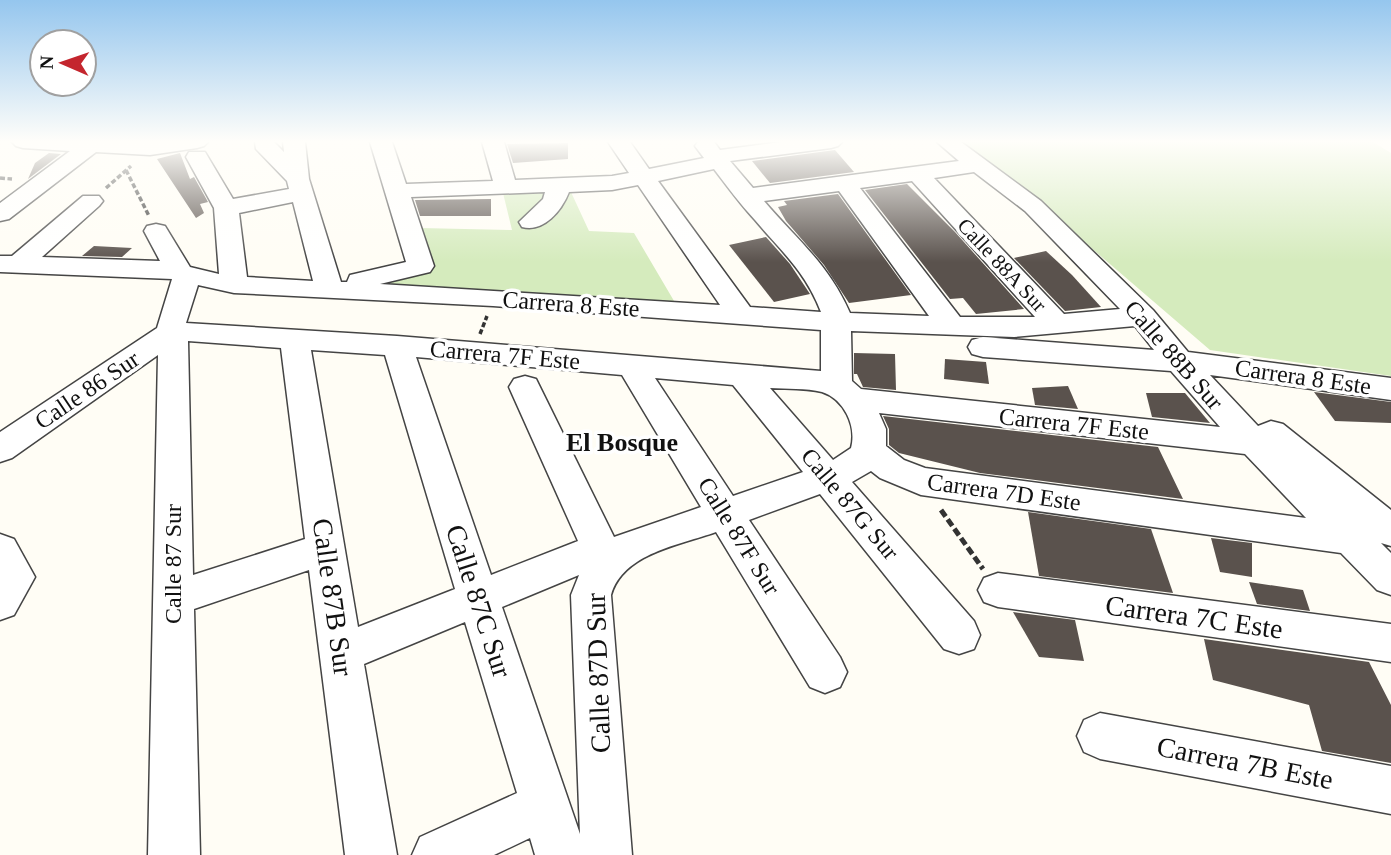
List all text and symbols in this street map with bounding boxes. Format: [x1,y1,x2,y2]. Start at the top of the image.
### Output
north arrow [28,28,98,98]
text: N [36,55,57,70]
street label: Calle 88A Sur [953,213,1051,317]
street label: Carrera 8 Este [502,286,640,322]
street label: Calle 88B Sur [1120,295,1228,415]
street label: Carrera 7F Este [429,335,581,375]
street label: Calle 86 Sur [30,346,144,434]
street label: Carrera 8 Este [1233,355,1373,399]
street label: Carrera 7F Este [998,403,1150,445]
district label: El Bosque [566,428,678,457]
street label: Calle 87G Sur [796,443,904,565]
street label: Carrera 7D Este [926,468,1082,516]
street label: Calle 87F Sur [693,473,785,599]
street label: Calle 87 Sur [160,504,186,624]
street label: Calle 87B Sur [307,516,359,678]
street label: Calle 87C Sur [440,521,518,682]
street label: Carrera 7C Este [1103,589,1285,645]
street label: Calle 87D Sur [580,592,616,754]
street label: Carrera 7B Este [1154,731,1336,795]

